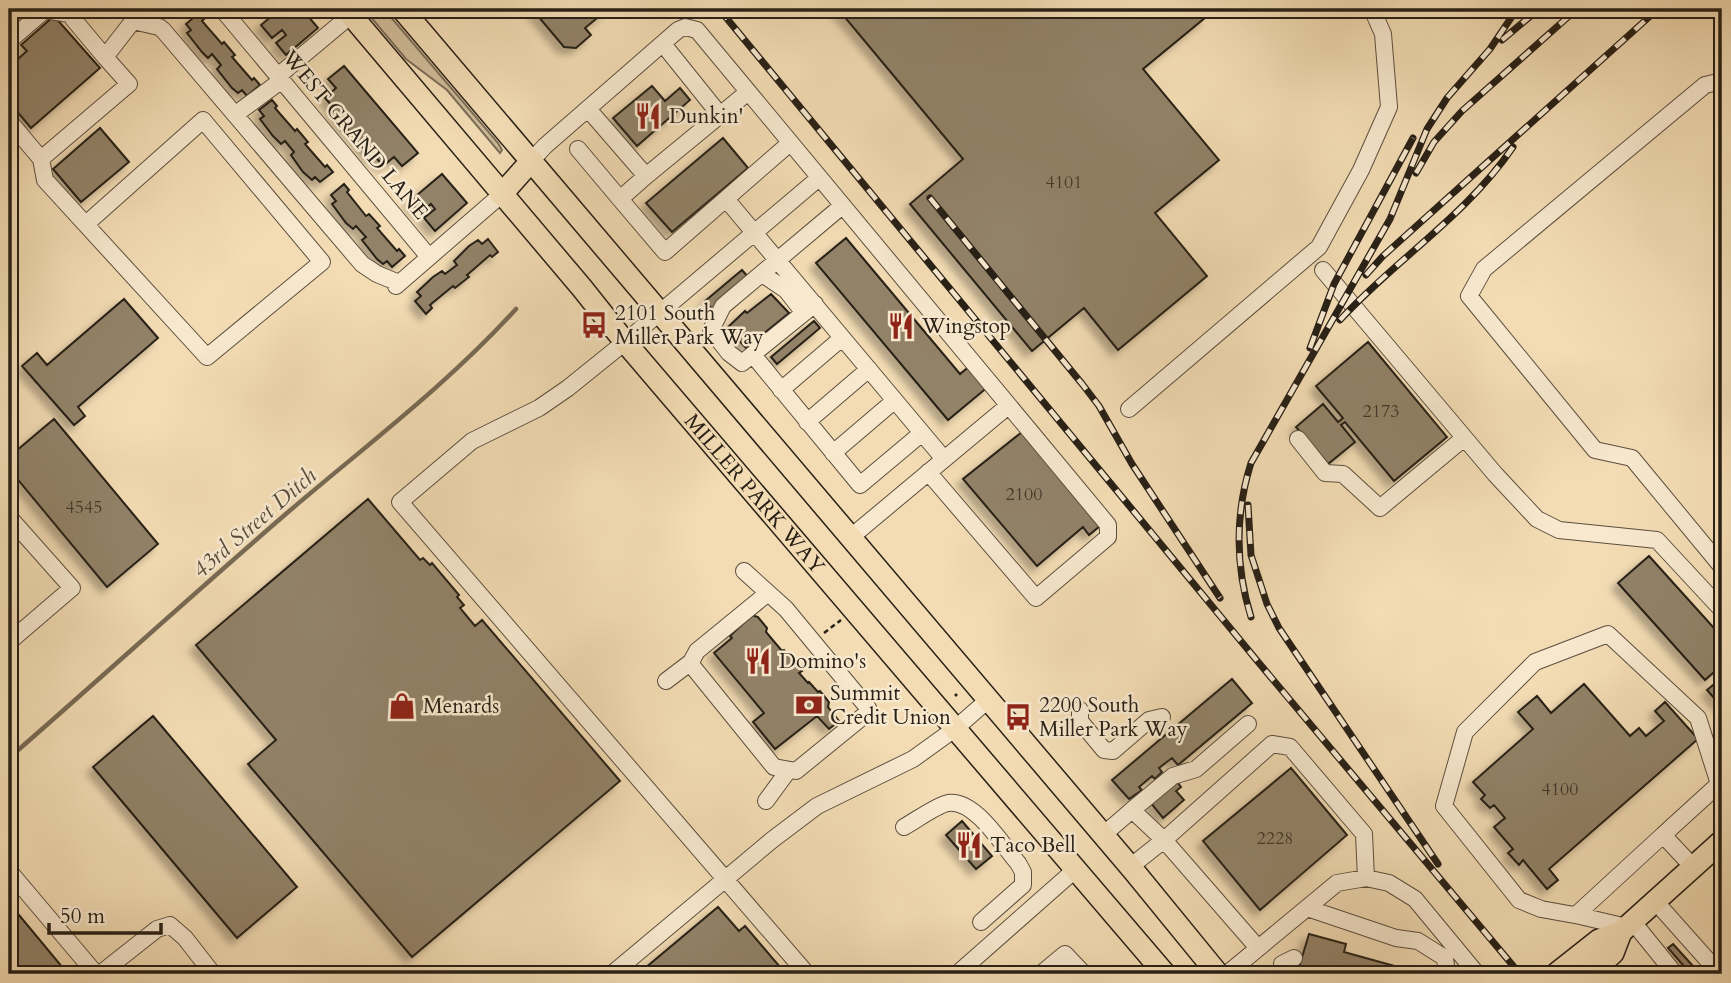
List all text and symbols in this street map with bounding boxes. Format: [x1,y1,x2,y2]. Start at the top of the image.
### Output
street label: WEST GRAND LANE [275,43,435,226]
restaurant icon: Dunkin' [633,101,663,131]
place label: Dunkin' [669,102,743,131]
house number: 4101 [1046,170,1082,195]
place label: 2101 South Miller Park Way [615,299,764,352]
bus stop icon: 2101 South Miller Park Way [579,310,609,340]
restaurant icon: Wingstop [886,311,916,341]
place label: Wingstop [921,312,1011,341]
house number: 2173 [1363,399,1399,424]
street label: MILLER PARK WAY [678,407,832,580]
water label: 43rd Street Ditch [185,460,323,586]
house number: 2100 [1006,482,1042,507]
house number: 4545 [66,495,102,520]
restaurant icon: Domino's [743,646,773,676]
place label: Domino's [779,647,866,676]
place label: Summit Credit Union [830,679,951,732]
bank icon: Summit Credit Union [794,690,824,720]
shop icon: Menards [387,691,417,721]
place label: 2200 South Miller Park Way [1039,691,1188,744]
place label: Menards [423,692,499,721]
bus stop icon: 2200 South Miller Park Way [1003,702,1033,732]
house number: 4100 [1542,777,1578,802]
house number: 2228 [1257,826,1293,851]
restaurant icon: Taco Bell [954,830,984,860]
place label: Taco Bell [990,831,1076,860]
scale bar [49,892,161,936]
text: 50 m [60,902,105,931]

